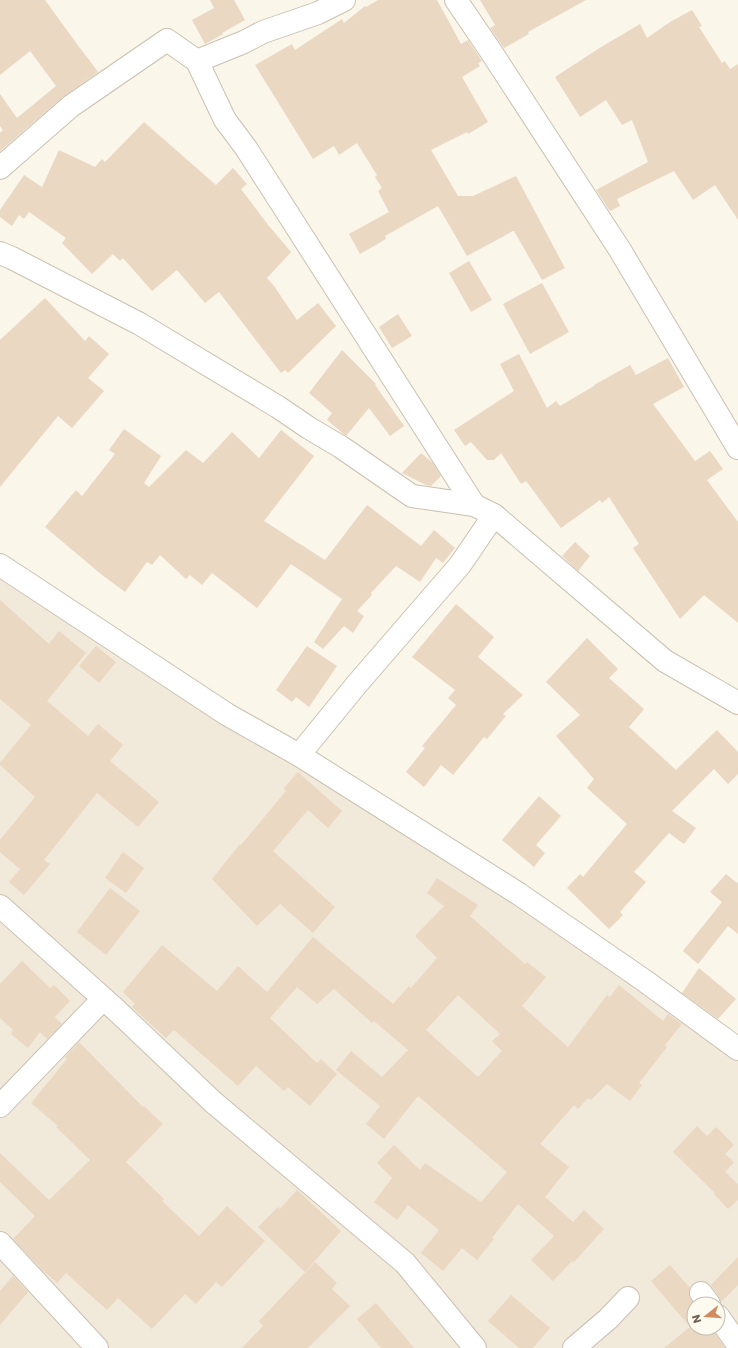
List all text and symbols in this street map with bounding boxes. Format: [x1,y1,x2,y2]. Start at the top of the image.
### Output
north arrow [686,1296,726,1336]
text: N [688,1313,705,1325]

